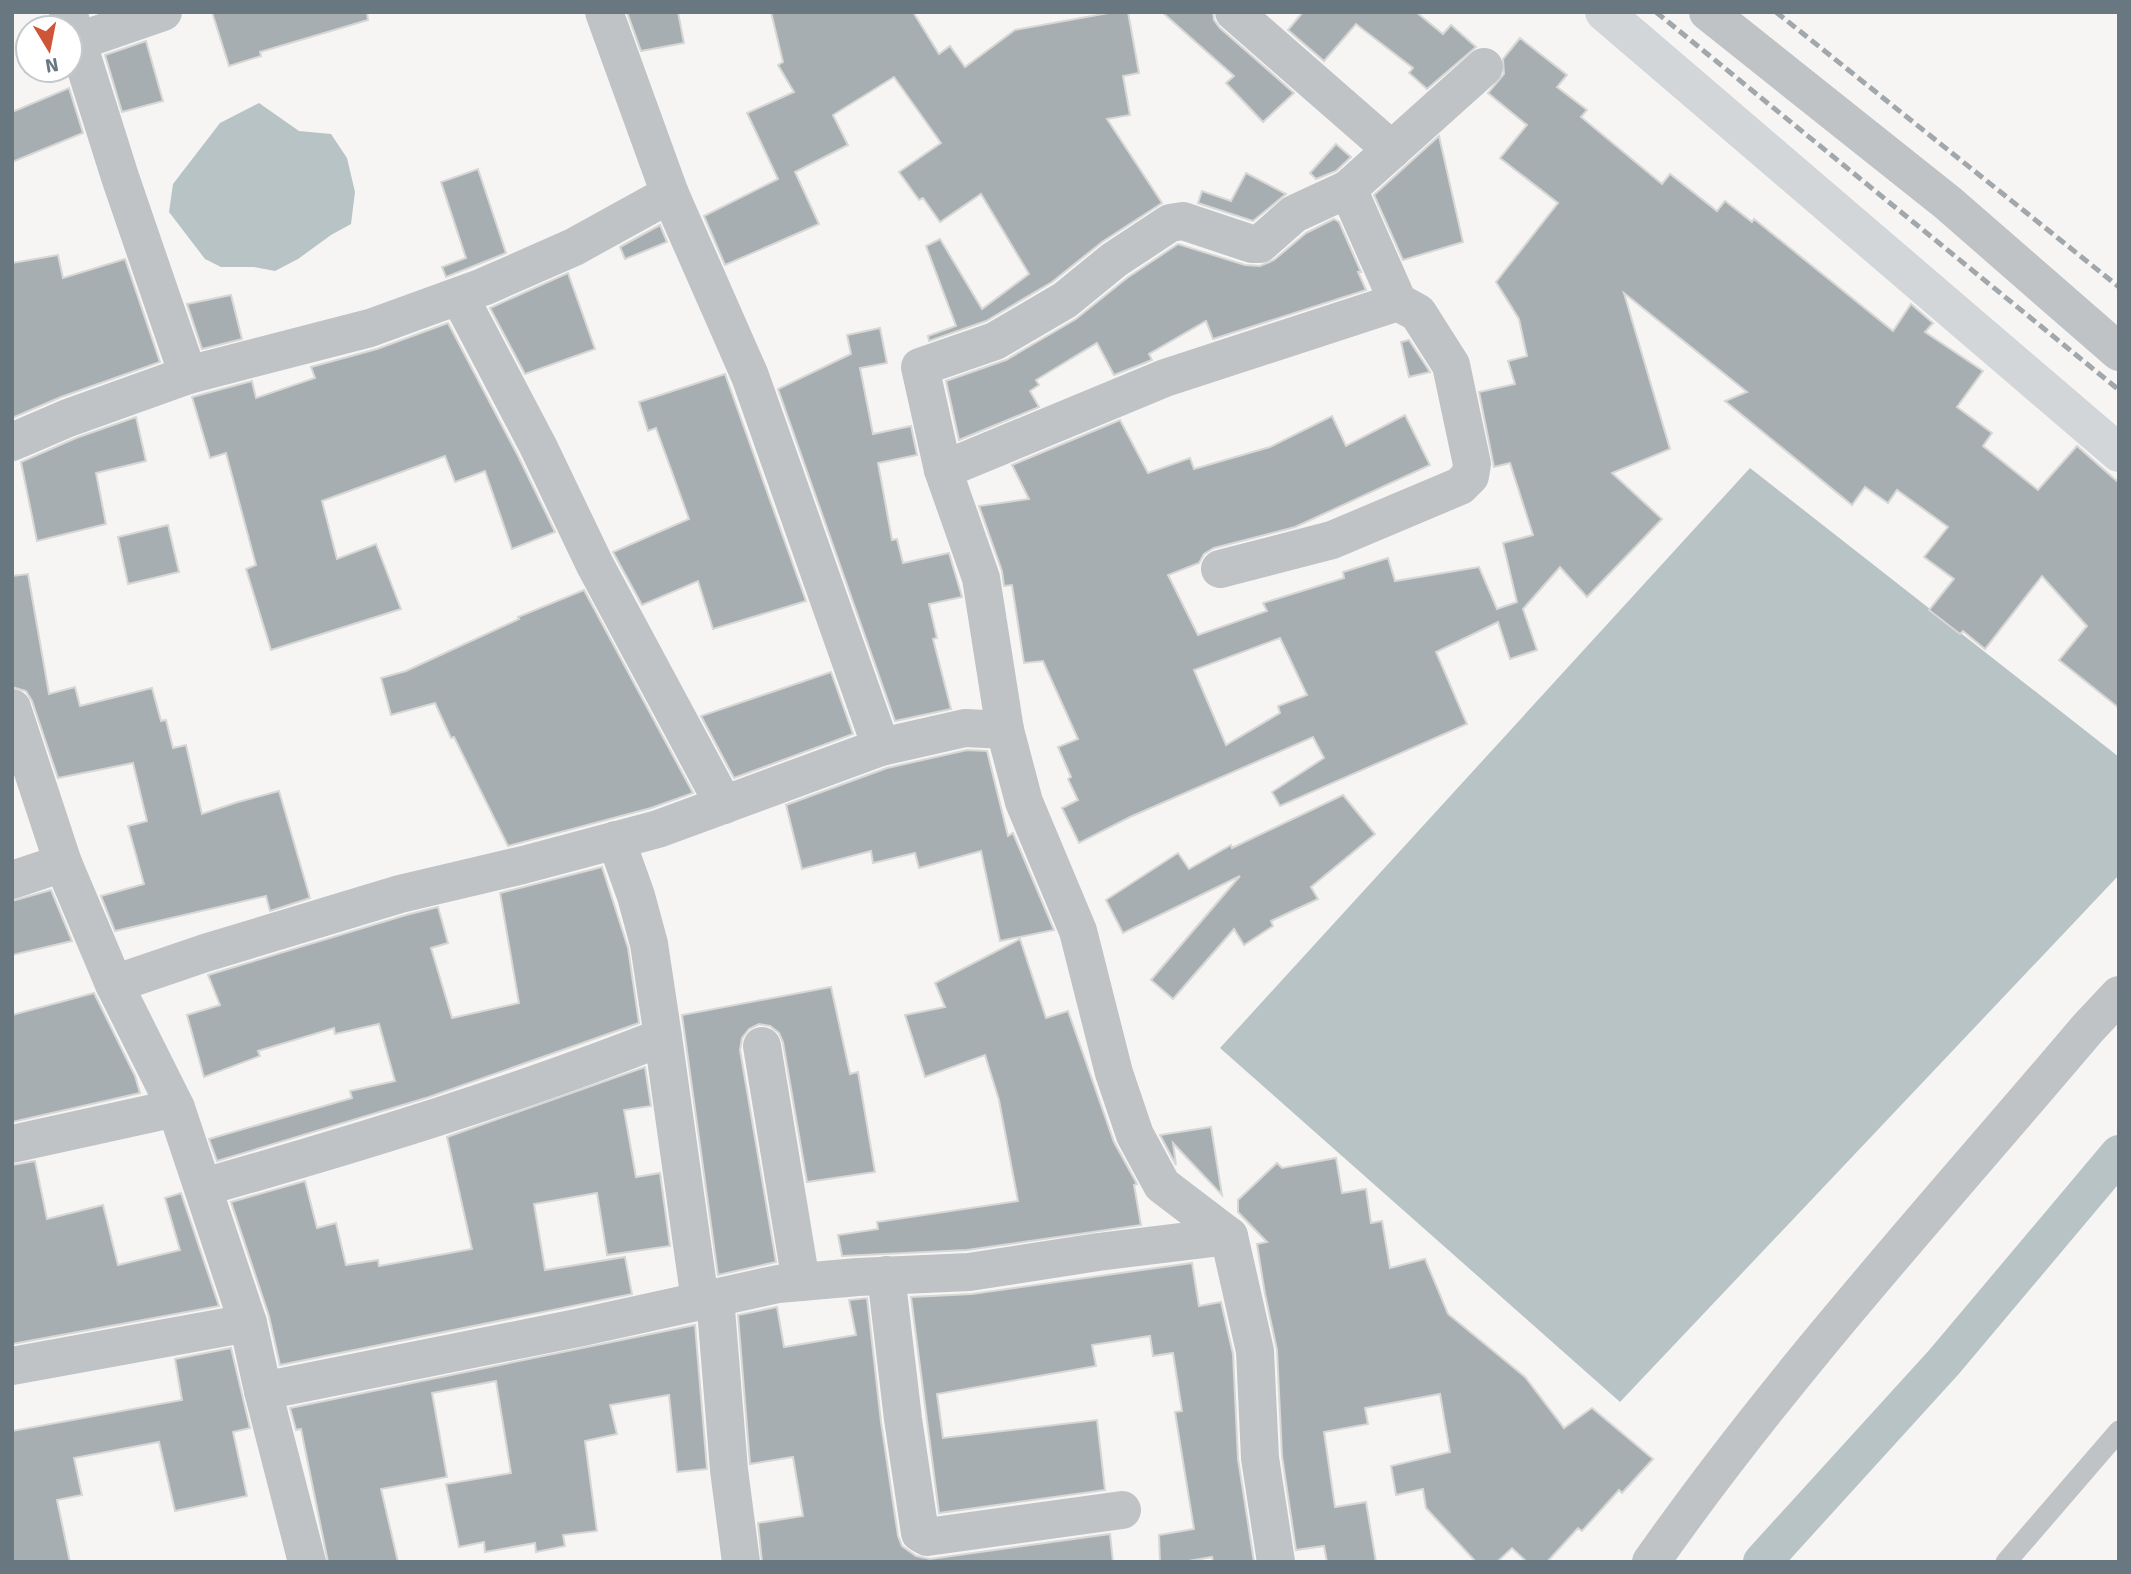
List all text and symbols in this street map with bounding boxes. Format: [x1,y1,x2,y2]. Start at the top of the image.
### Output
north arrow [14,14,84,84]
text: N [43,52,60,78]

